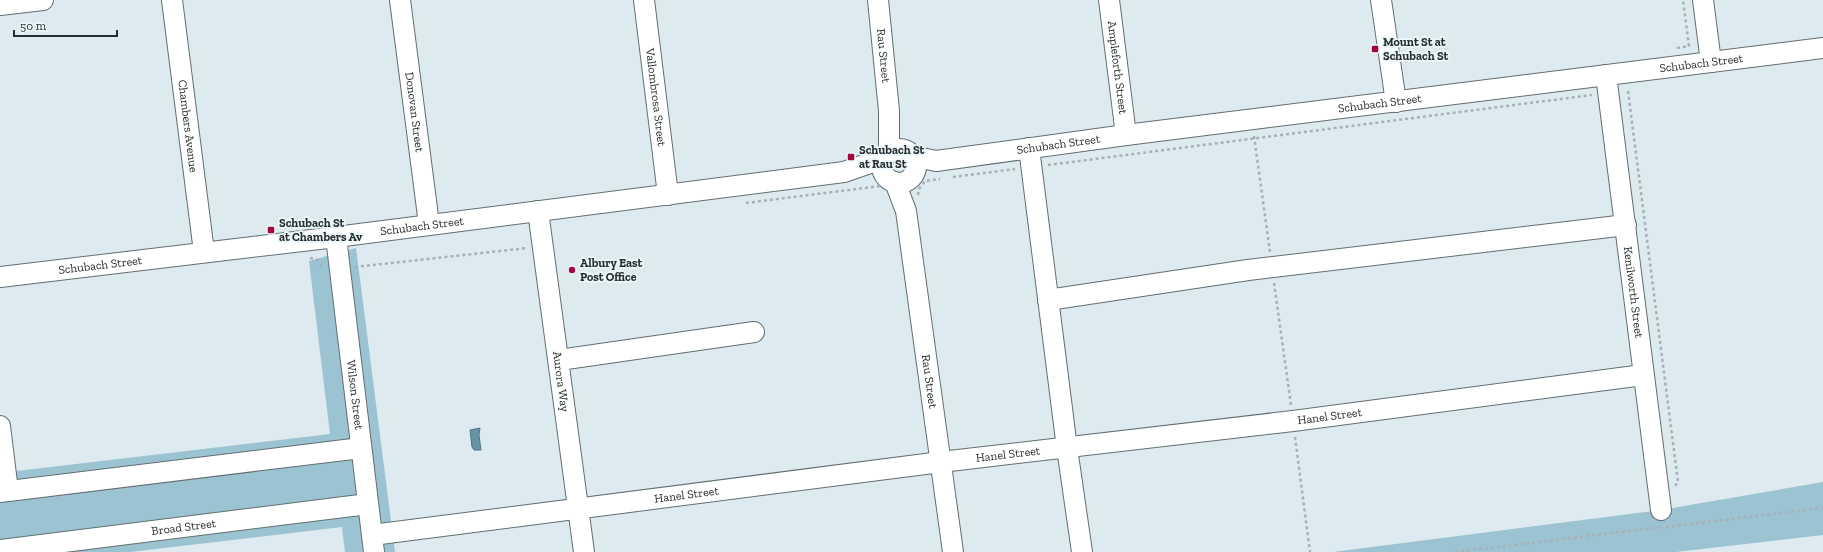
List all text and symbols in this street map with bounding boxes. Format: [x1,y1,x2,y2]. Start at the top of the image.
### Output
scale bar [14,12,117,38]
text: 50 m [20,19,47,33]
street label: Ampleforth Street [1105,20,1130,116]
street label: Rau Street [874,28,893,84]
place label: Mount St at Schubach St [1383,35,1449,63]
marker: Mount St at Schubach St [1370,44,1380,54]
street label: Vallombrosa Street [643,46,669,148]
street label: Schubach Street [1659,51,1744,75]
street label: Donovan Street [402,71,427,154]
street label: Chambers Avenue [175,79,201,174]
street label: Schubach Street [1337,91,1423,115]
street label: Schubach Street [1016,132,1102,157]
place label: Schubach St at Rau St [859,143,925,171]
marker: Schubach St at Rau St [846,152,856,162]
street label: Schubach Street [379,214,465,238]
place label: Schubach St at Chambers Av [279,216,363,244]
marker: Schubach St at Chambers Av [266,225,276,235]
street label: Kenilworth Street [1621,246,1646,339]
street label: Schubach Street [58,253,143,277]
place label: Albury East Post Office [580,256,643,284]
marker: Albury East Post Office [567,265,577,275]
street label: Aurora Way [550,350,572,414]
street label: Rau Street [919,354,940,410]
street label: Wilson Street [344,359,366,431]
street label: Hanel Street [1297,405,1363,427]
street label: Hanel Street [975,443,1041,465]
street label: Hanel Street [653,484,720,506]
street label: Broad Street [150,516,217,538]

